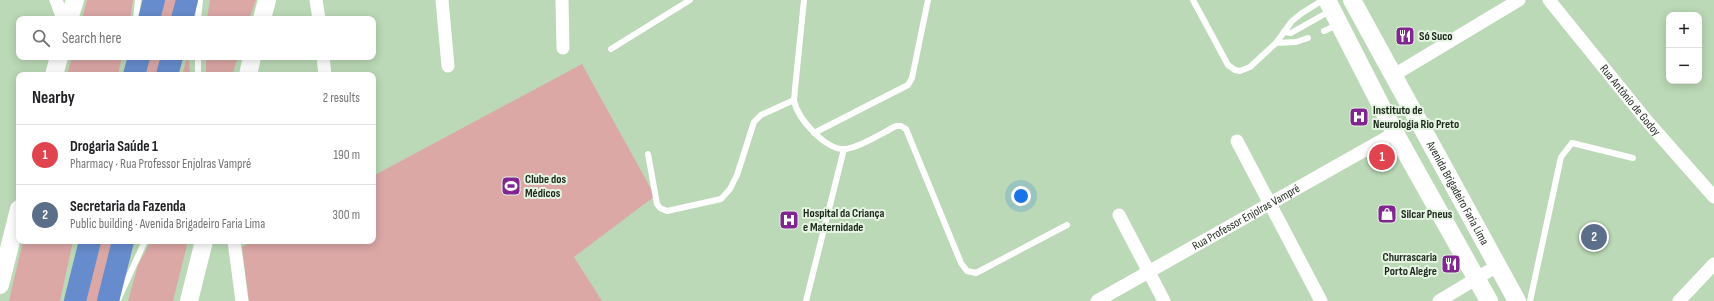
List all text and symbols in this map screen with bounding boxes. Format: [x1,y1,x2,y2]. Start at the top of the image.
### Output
map controls [1666,12,1702,84]
button: + [1666,12,1702,48]
search box [16,16,376,60]
restaurant icon: Só Suco [1394,25,1416,47]
icon: search [30,27,52,49]
text: Search here [62,29,122,48]
place label: Só Suco [1419,29,1452,44]
button: − [1666,48,1702,84]
street label: Rua Antônio de Godoy [1596,62,1664,139]
text: Nearby [32,88,75,108]
text: 2 results [323,90,360,106]
place label: Instituto de Neurologia Rio Preto [1373,103,1459,132]
hospital icon: Instituto de Neurologia Rio Preto [1348,106,1370,128]
text: Drogaria Saúde 1 [70,137,158,156]
street label: Avenida Brigadeiro Faria Lima [1422,138,1492,248]
pin: 1 [1369,142,1395,172]
text: 1 [42,147,48,163]
text: 190 m [333,147,360,163]
text: Pharmacy · Rua Professor Enjolras Vampré [70,156,251,172]
place label: Clube dos Médicos [525,172,567,201]
sports icon: Clube dos Médicos [500,175,522,197]
street label: Rua Professor Enjolras Vampré [1190,181,1303,254]
your location [1011,186,1031,206]
text: Secretaria da Fazenda [70,197,186,216]
shop icon: Silcar Pneus [1376,203,1398,225]
place label: Hospital da Criança e Maternidade [803,206,885,235]
text: 2 [42,207,48,223]
text: 300 m [333,207,360,223]
place label: Silcar Pneus [1401,207,1453,222]
hospital icon: Hospital da Criança e Maternidade [778,209,800,231]
text: Public building · Avenida Brigadeiro Faria Lima [70,216,265,232]
pin: 2 [1581,222,1607,252]
place label: Churrascaria Porto Alegre [1383,250,1437,279]
restaurant icon: Churrascaria Porto Alegre [1440,253,1462,275]

